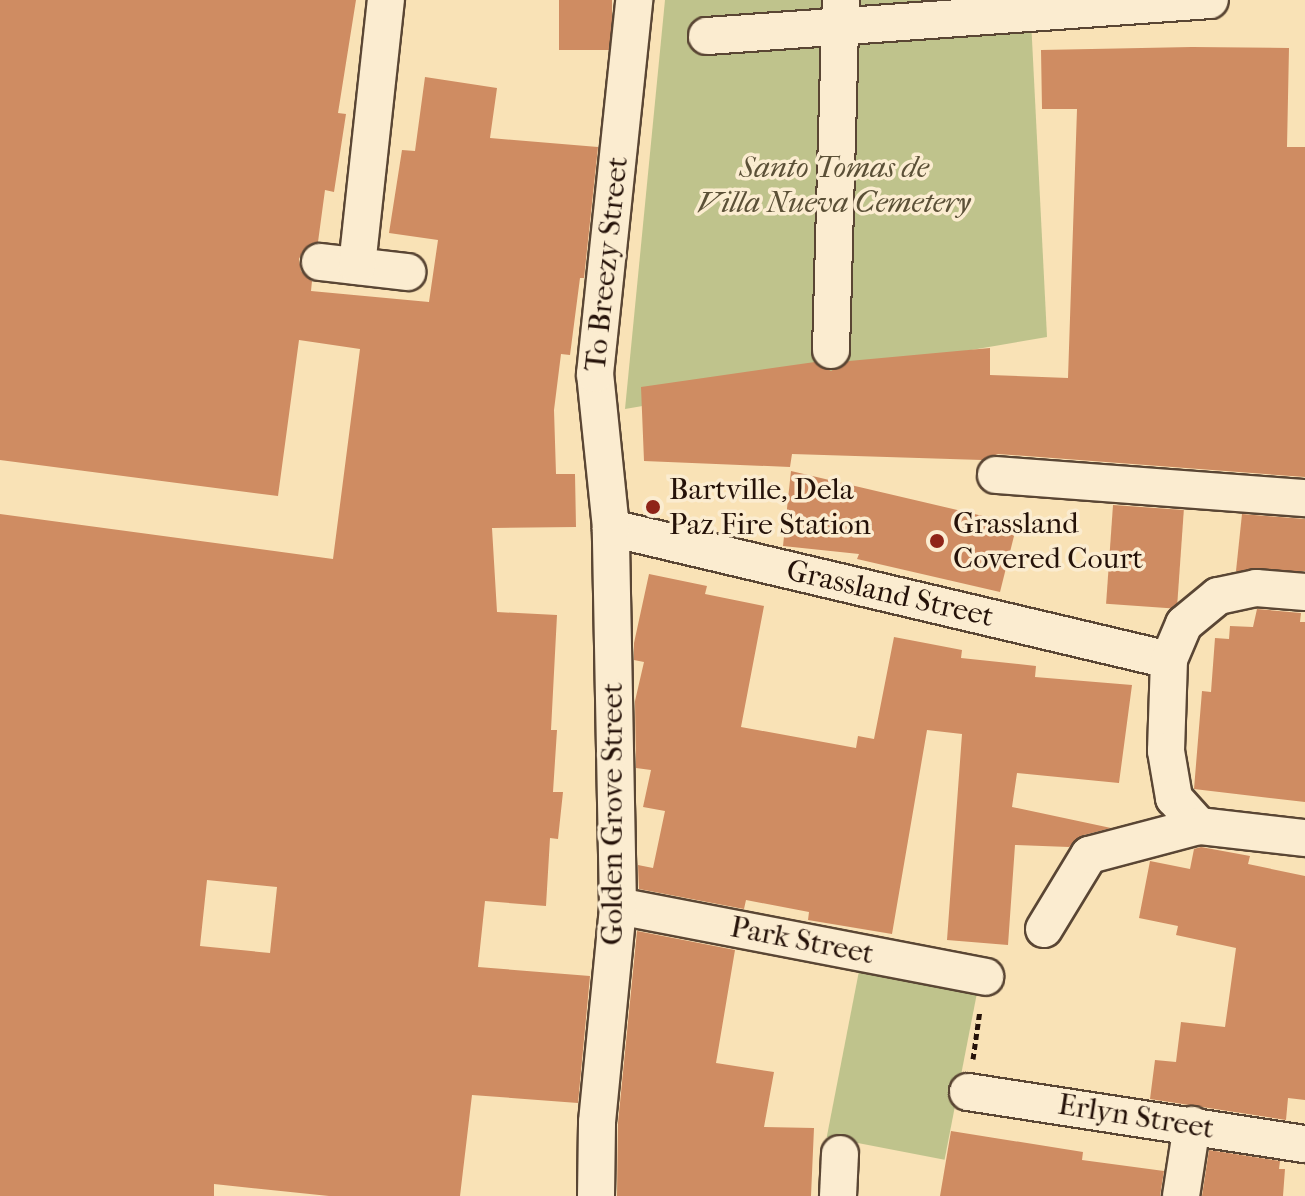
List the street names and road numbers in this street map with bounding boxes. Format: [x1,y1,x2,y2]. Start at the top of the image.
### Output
street label: To Breezy Street [578,155,636,373]
street label: Grassland Street [783,553,997,635]
street label: Golden Grove Street [595,683,631,945]
street label: Park Street [727,909,877,973]
street label: Erlyn Street [1055,1087,1217,1147]

